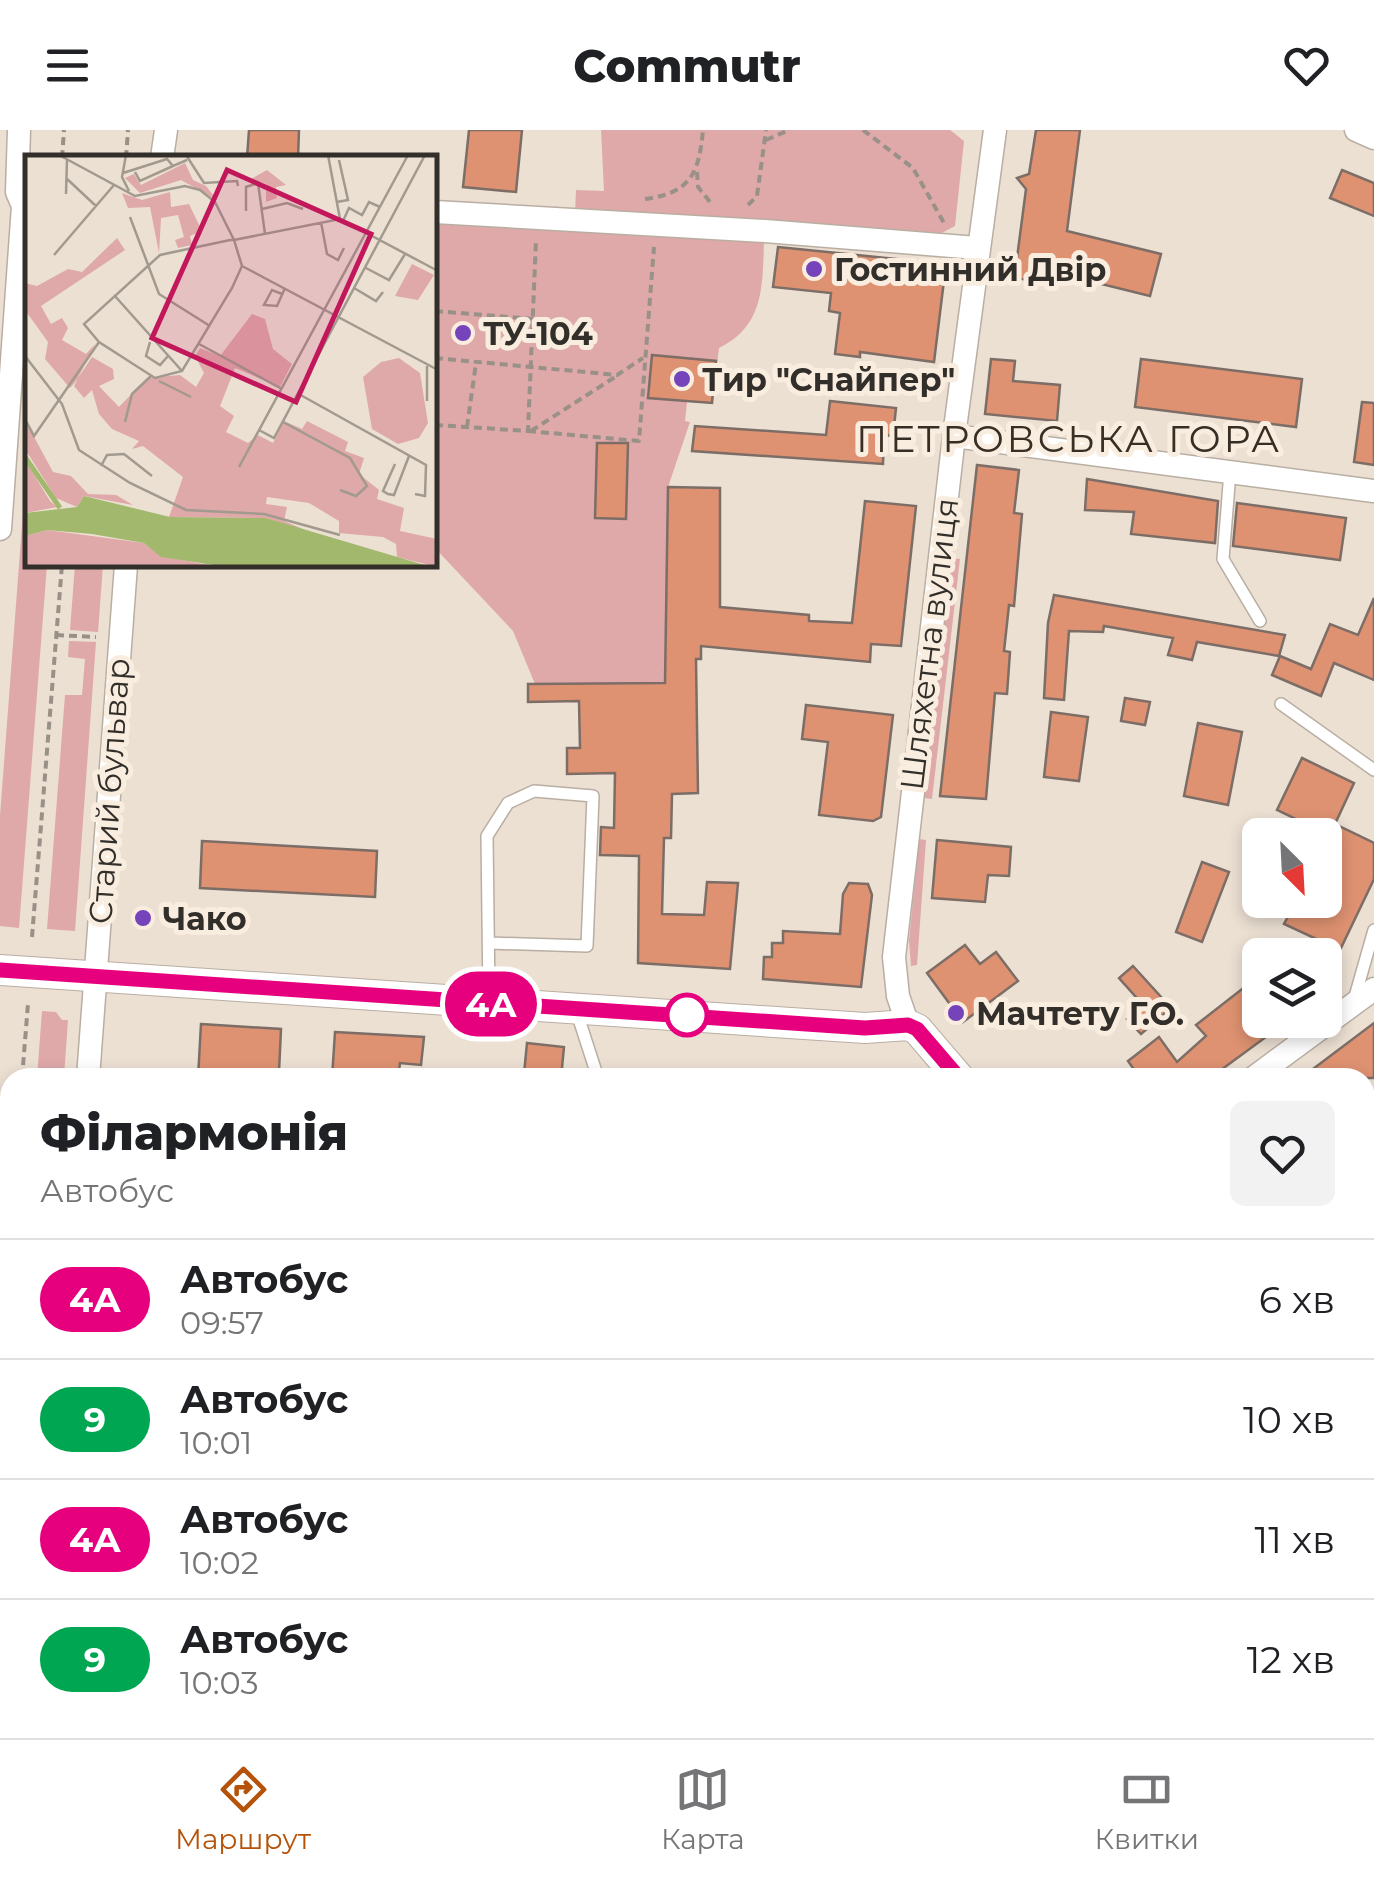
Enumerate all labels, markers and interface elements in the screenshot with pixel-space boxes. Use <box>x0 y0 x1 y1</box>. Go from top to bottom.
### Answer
icon: menu <box>40 38 95 93</box>
text: Commutr <box>573 38 801 93</box>
icon: heart <box>1279 38 1334 93</box>
inset map <box>25 155 438 568</box>
place label: Гостинний Двір <box>834 250 1106 289</box>
marker: Гостинний Двір <box>803 258 825 280</box>
place label: ТУ-104 <box>483 314 593 353</box>
marker: ТУ-104 <box>452 322 474 344</box>
place label: Тир "Снайпер" <box>702 360 955 399</box>
marker: Тир "Снайпер" <box>671 368 693 390</box>
district label: ПЕТРОВСЬКА ГОРА <box>856 415 1282 462</box>
street label: Шляхетна вулиця <box>892 496 966 792</box>
street label: Старий бульвар <box>80 657 138 925</box>
north arrow <box>1242 818 1342 918</box>
map controls <box>1242 818 1342 1038</box>
place label: Чако <box>163 899 247 938</box>
marker: Чако <box>132 907 154 929</box>
button: layers <box>1242 938 1342 1038</box>
line badge: 4А <box>446 972 536 1036</box>
text: 4А <box>465 983 517 1026</box>
unlabelled marker <box>666 994 708 1036</box>
place label: Мачтету Г.О. <box>976 994 1184 1033</box>
marker: Мачтету Г.О. <box>945 1002 967 1024</box>
button: heart <box>1230 1101 1335 1206</box>
text: Філармонія <box>40 1104 348 1162</box>
text: Автобус <box>40 1171 174 1210</box>
text: Автобус <box>180 1256 349 1303</box>
text: 6 хв <box>1259 1276 1335 1323</box>
text: 4А <box>69 1278 121 1321</box>
text: 09:57 <box>180 1303 264 1342</box>
text: Автобус <box>180 1376 349 1423</box>
text: 10 хв <box>1243 1396 1335 1443</box>
text: 9 <box>84 1398 106 1441</box>
text: 10:01 <box>180 1423 252 1462</box>
text: Автобус <box>180 1496 349 1543</box>
text: 11 хв <box>1255 1516 1335 1563</box>
text: 4А <box>69 1518 121 1561</box>
text: 10:02 <box>180 1543 259 1582</box>
text: Автобус <box>180 1616 349 1663</box>
text: 12 хв <box>1247 1636 1335 1683</box>
text: 9 <box>84 1638 106 1681</box>
text: 10:03 <box>180 1663 258 1702</box>
tab: Маршрут <box>175 1762 311 1856</box>
tab: Карта <box>661 1762 745 1856</box>
tab: Квитки <box>1095 1762 1199 1856</box>

